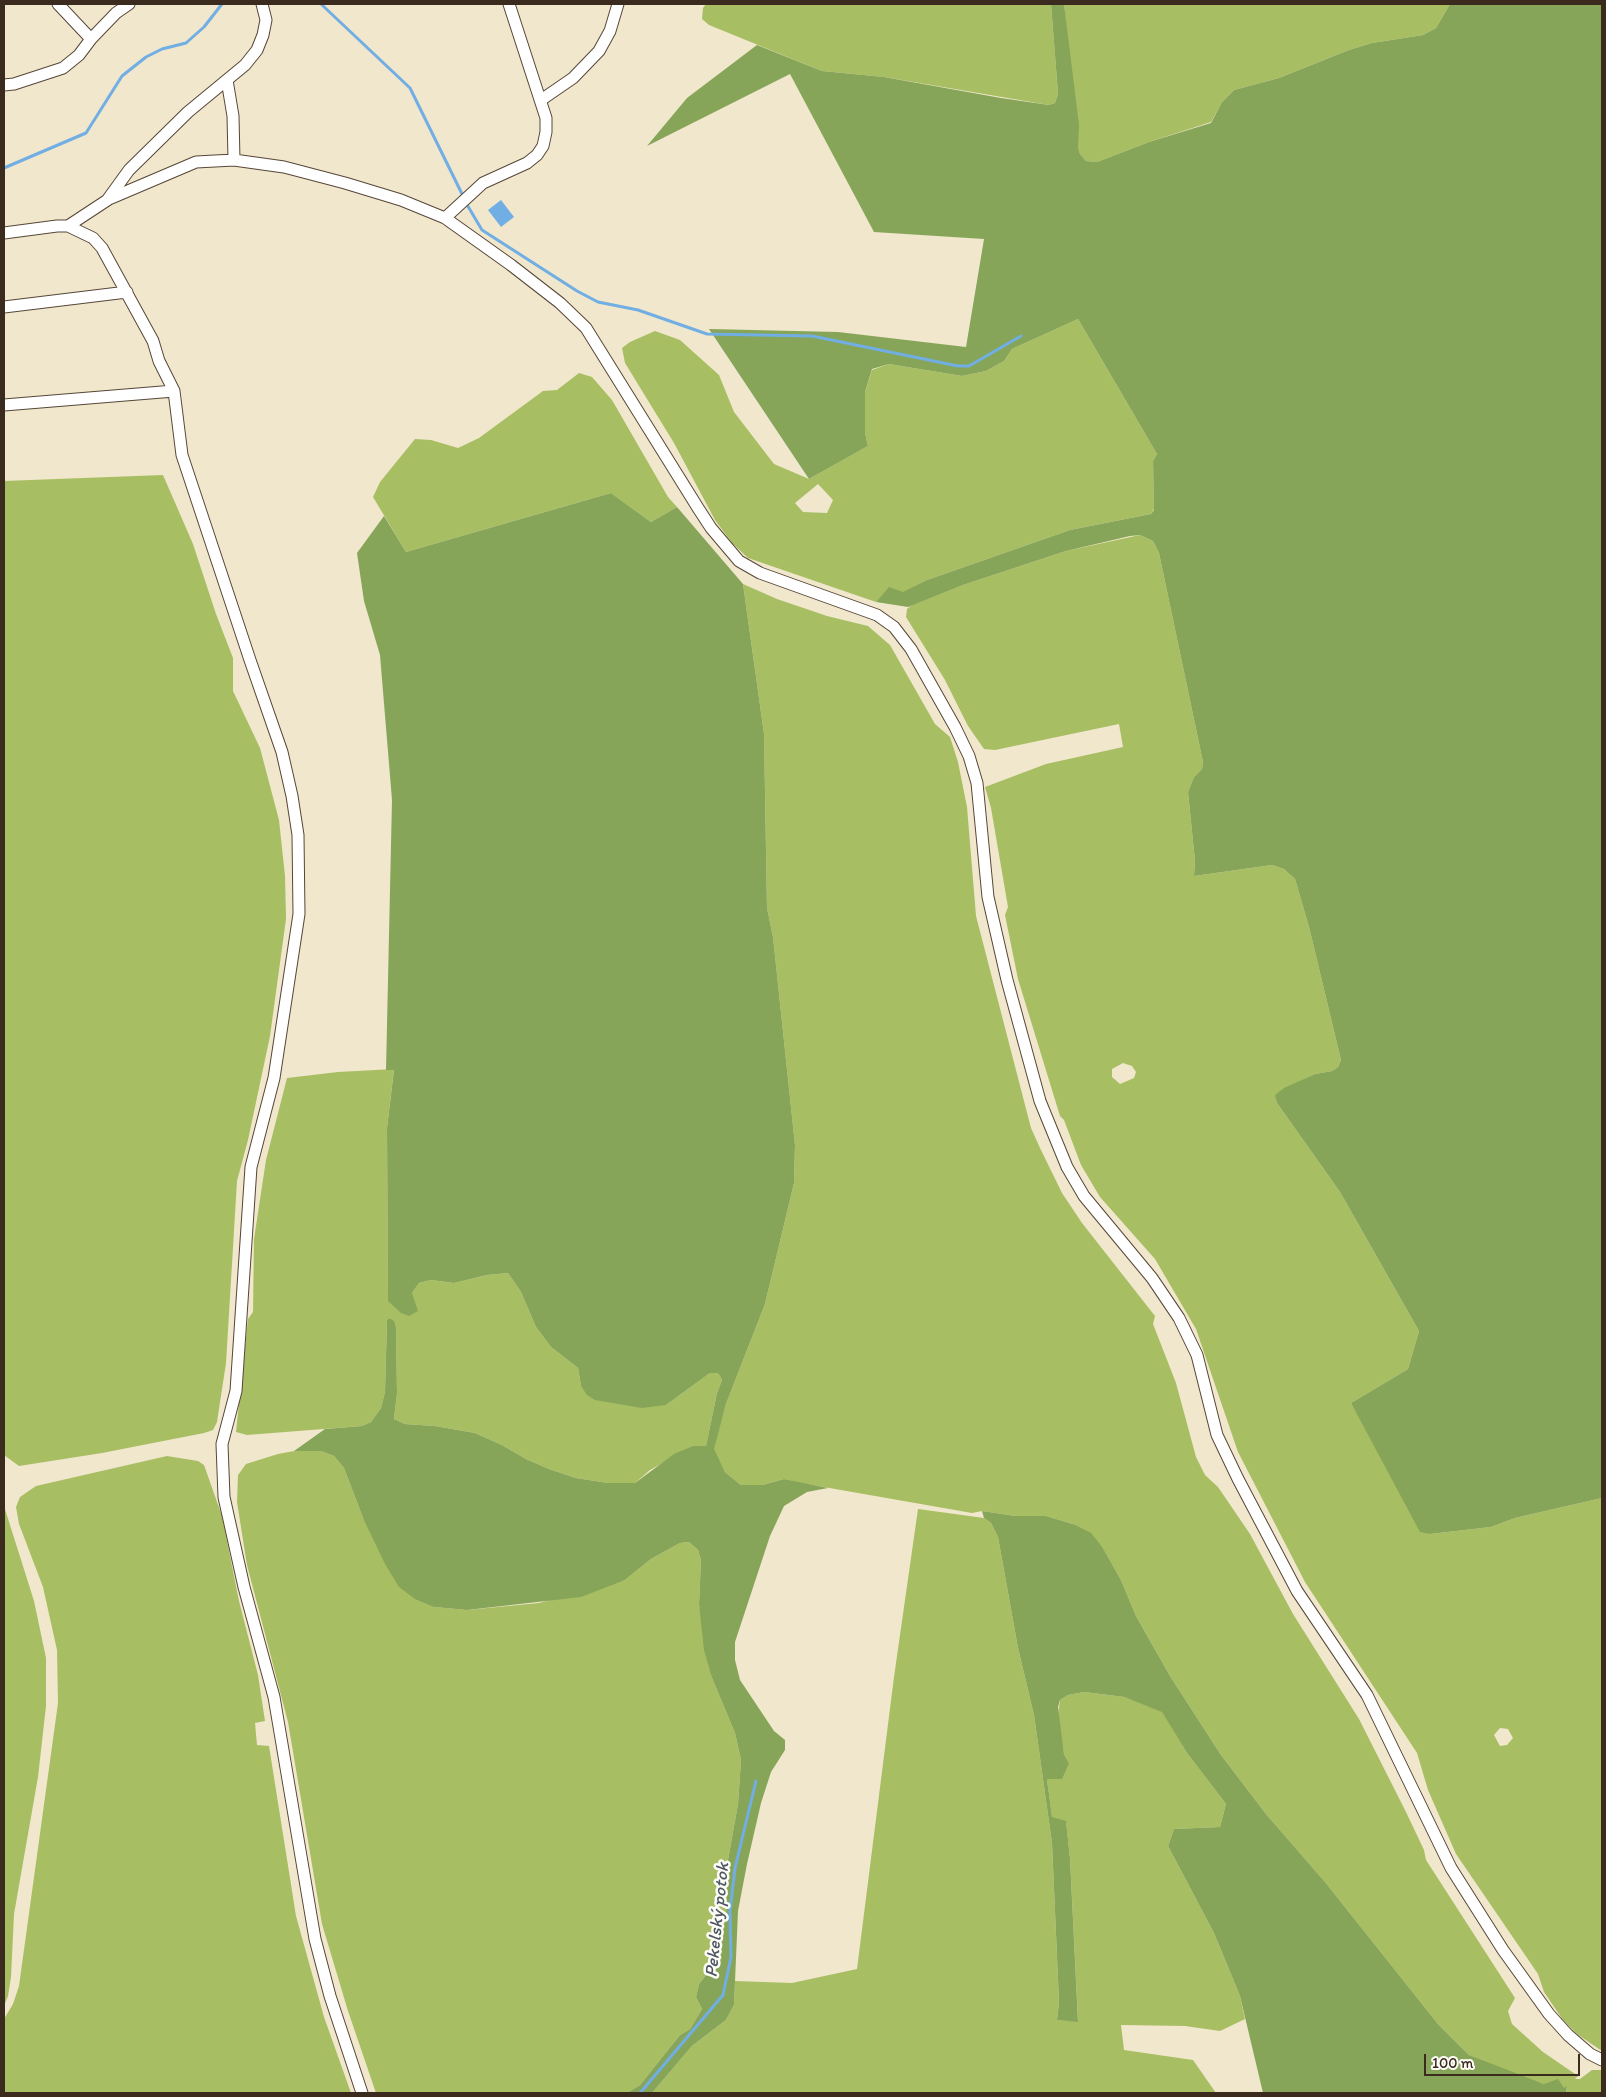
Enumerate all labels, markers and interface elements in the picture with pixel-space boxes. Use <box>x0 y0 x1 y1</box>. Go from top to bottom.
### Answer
water label: Pekelský potok <box>701 1862 735 1978</box>
scale bar <box>1426 2044 1582 2076</box>
text: 100 m <box>1432 2054 1473 2072</box>

